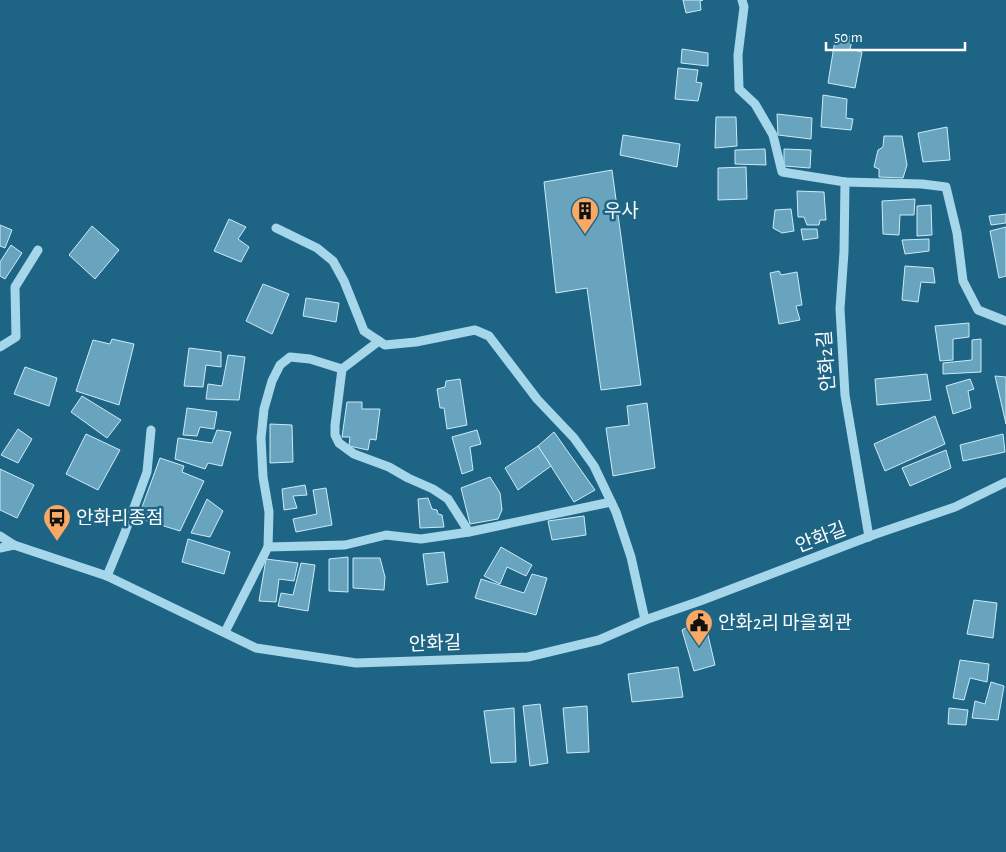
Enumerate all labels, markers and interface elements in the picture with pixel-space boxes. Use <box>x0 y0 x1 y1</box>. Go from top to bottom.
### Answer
scale bar <box>826 20 965 52</box>
text: 50 m <box>834 30 863 45</box>
building icon: 우사 <box>570 196 600 235</box>
place label: 우사 <box>604 201 639 221</box>
street label: 안화2길 <box>814 330 839 392</box>
bus stop icon: 안화리종점 <box>42 503 72 542</box>
place label: 안화리종점 <box>76 508 163 528</box>
street label: 안화길 <box>793 519 849 556</box>
public building icon: 안화2리 마을회관 <box>684 608 714 647</box>
place label: 안화2리 마을회관 <box>718 613 852 633</box>
street label: 안화길 <box>408 633 462 654</box>

